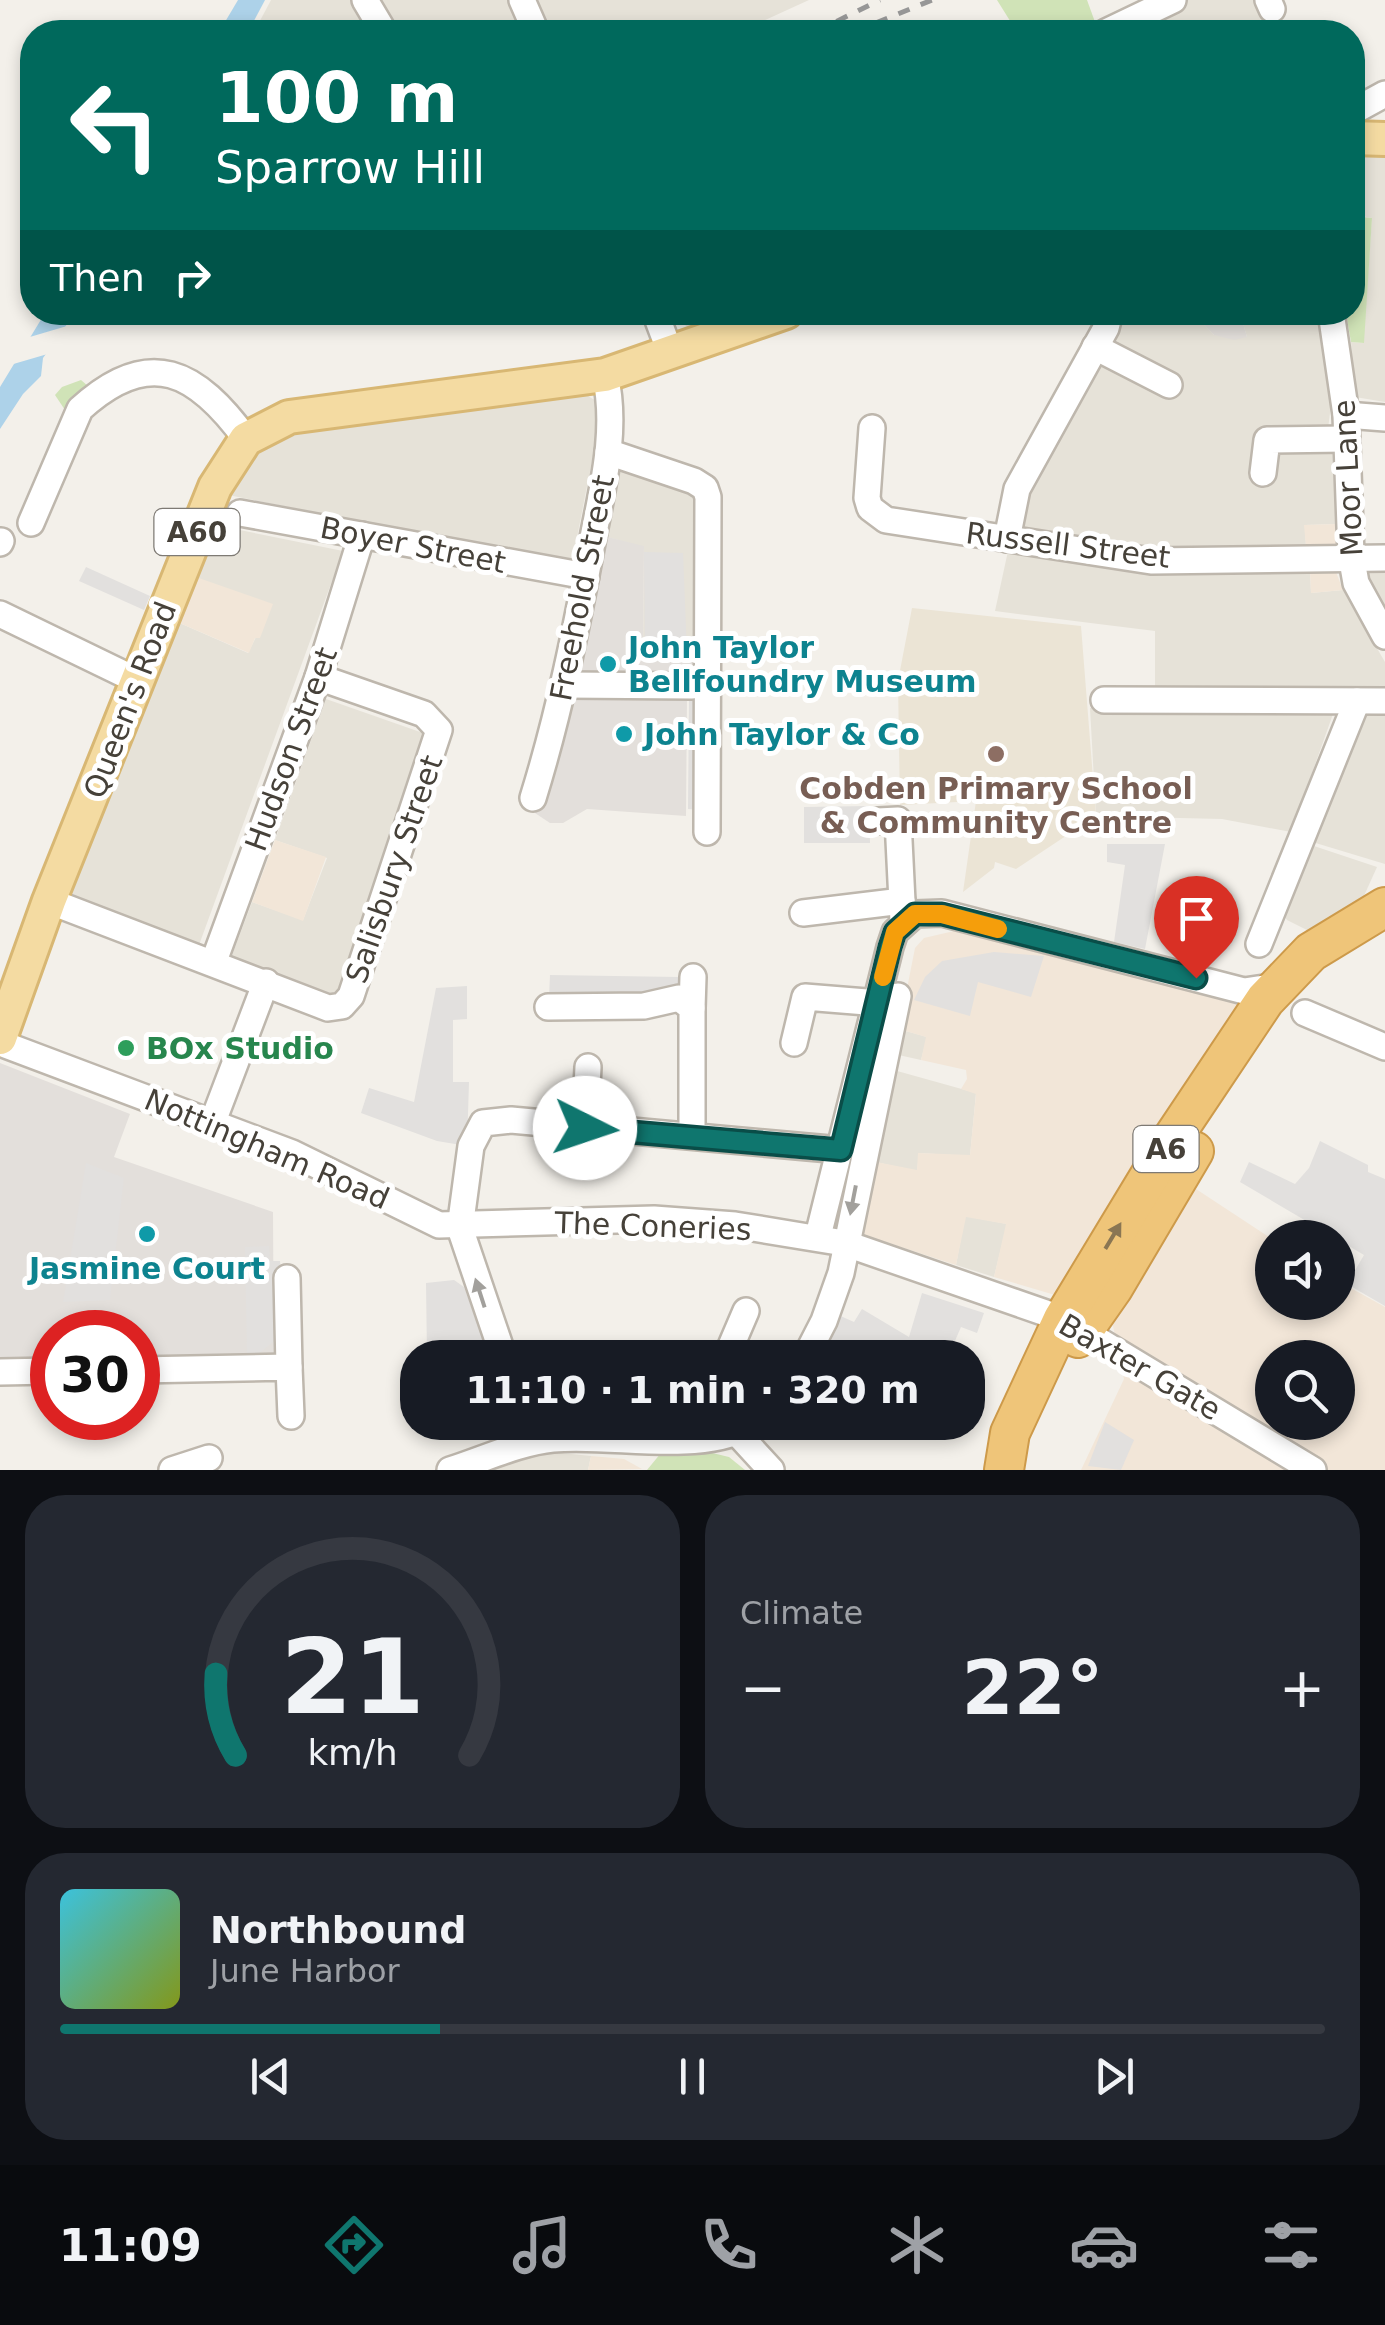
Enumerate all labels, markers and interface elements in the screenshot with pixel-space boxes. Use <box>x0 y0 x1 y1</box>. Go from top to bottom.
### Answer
text: 100 m <box>215 57 458 139</box>
icon: left <box>50 60 180 190</box>
text: Sparrow Hill <box>215 141 485 194</box>
icon: right <box>165 250 220 305</box>
text: Then <box>50 256 145 300</box>
street label: Moor Lane <box>1326 399 1370 557</box>
street label: Freehold Street <box>543 472 621 704</box>
road number: A60 <box>154 509 240 555</box>
street label: Boyer Street <box>317 510 509 580</box>
street label: Russell Street <box>964 515 1172 575</box>
street label: Queen's Road <box>77 597 183 803</box>
place label: John Taylor Bellfoundry Museum <box>626 630 976 699</box>
street label: Hudson Street <box>238 642 344 856</box>
marker: John Taylor Bellfoundry Museum <box>597 653 619 675</box>
place label: John Taylor & Co <box>642 717 920 752</box>
marker: John Taylor & Co <box>613 723 635 745</box>
marker: Cobden Primary School & Community Centre <box>985 743 1007 765</box>
street label: Salisbury Street <box>339 750 449 987</box>
place label: Cobden Primary School & Community Centre <box>799 771 1193 840</box>
pin <box>1154 876 1239 979</box>
icon: arrive <box>1169 891 1224 946</box>
place label: BOx Studio <box>146 1031 334 1066</box>
marker: BOx Studio <box>115 1037 137 1059</box>
position arrow <box>533 1076 637 1180</box>
street label: Nottingham Road <box>140 1082 394 1216</box>
road number: A6 <box>1134 1126 1198 1172</box>
one-way arrow <box>845 1185 860 1216</box>
street label: The Coneries <box>553 1205 752 1247</box>
map controls <box>1255 1220 1355 1440</box>
button: sound <box>1255 1220 1355 1320</box>
one-way arrow <box>1104 1221 1121 1250</box>
marker: Jasmine Court <box>136 1223 158 1245</box>
place label: Jasmine Court <box>27 1251 265 1286</box>
one-way arrow <box>472 1278 487 1308</box>
street label: Baxter Gate <box>1053 1307 1227 1427</box>
speed limit sign: 30 <box>30 1310 160 1440</box>
button: search <box>1255 1340 1355 1440</box>
text: 11:10 · 1 min · 320 m <box>465 1368 920 1412</box>
text: Climate <box>740 1594 863 1632</box>
text: 21 <box>280 1616 425 1738</box>
text: 22° <box>962 1644 1103 1732</box>
text: − <box>740 1656 786 1720</box>
text: + <box>1279 1656 1325 1720</box>
text: km/h <box>307 1732 398 1773</box>
text: Northbound <box>210 1908 466 1952</box>
text: June Harbor <box>210 1952 400 1990</box>
icon: previous <box>243 2049 298 2104</box>
icon: pause <box>665 2049 720 2104</box>
icon: next <box>1087 2049 1142 2104</box>
icon: directions <box>319 2210 389 2280</box>
icon: music <box>507 2210 577 2280</box>
icon: phone <box>694 2210 764 2280</box>
icon: climate <box>882 2210 952 2280</box>
icon: car <box>1069 2210 1139 2280</box>
icon: filters <box>1256 2210 1326 2280</box>
text: 11:09 <box>59 2219 202 2272</box>

